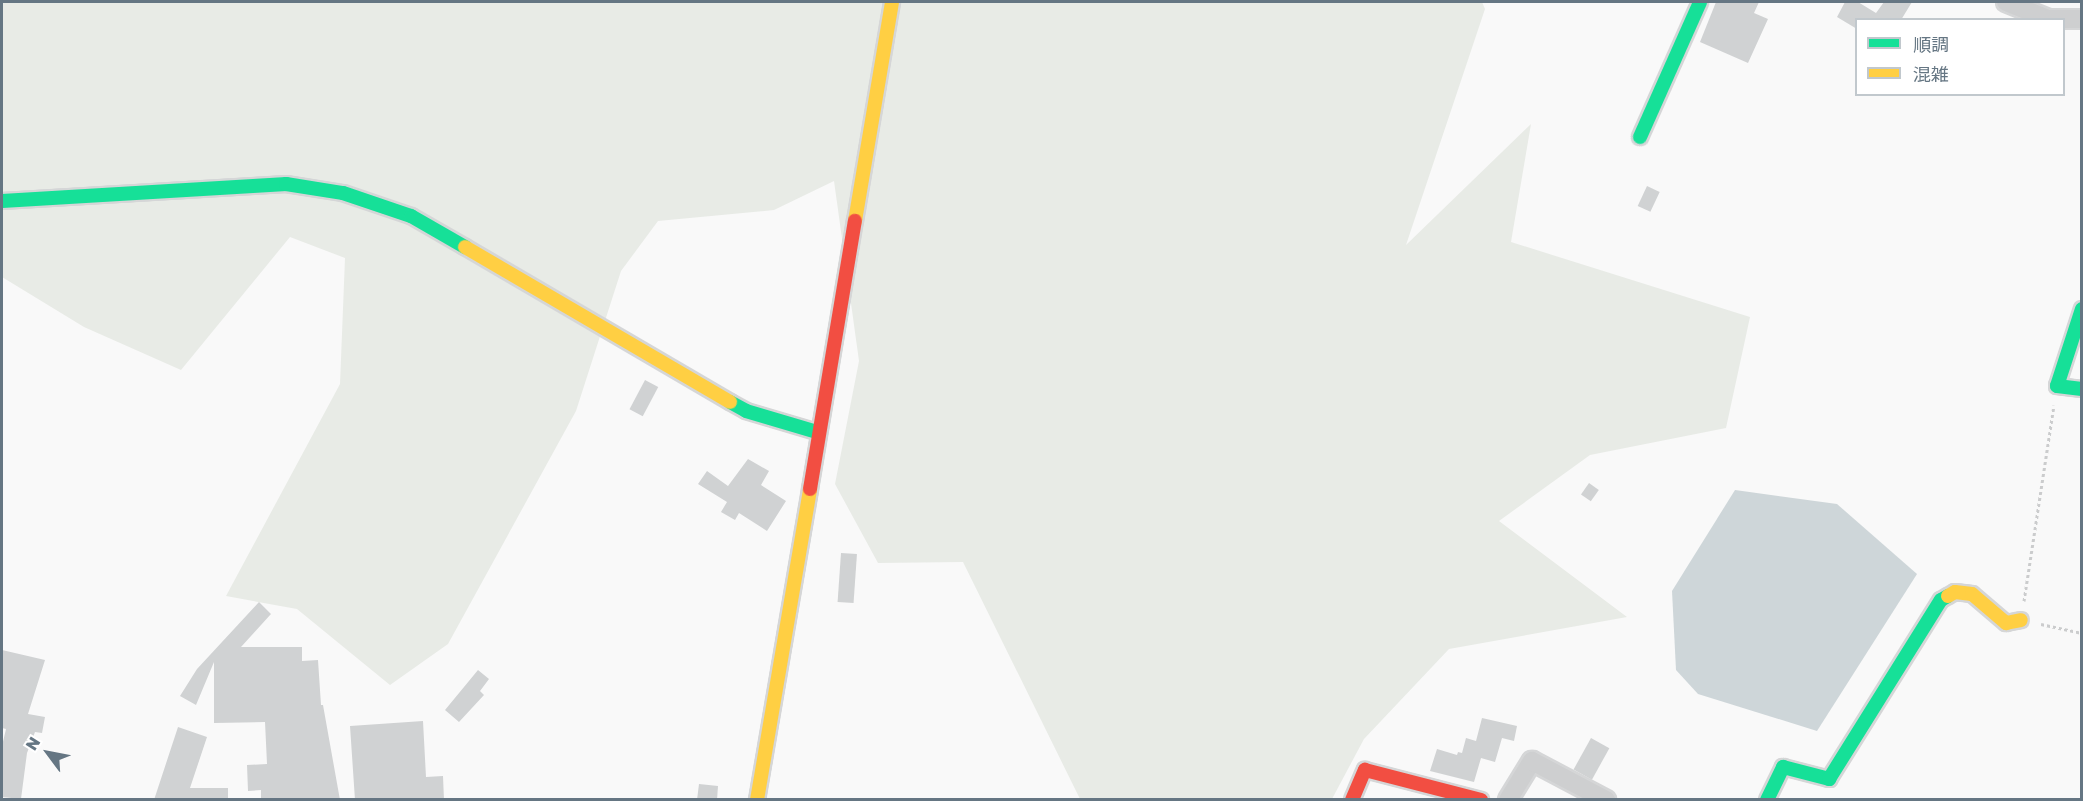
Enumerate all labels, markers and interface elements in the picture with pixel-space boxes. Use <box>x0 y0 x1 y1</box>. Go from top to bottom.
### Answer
legend <box>1855 18 2065 96</box>
text: 順調 <box>1913 33 1949 55</box>
text: 混雑 <box>1913 63 1949 85</box>
north arrow <box>18 723 78 783</box>
text: N <box>21 733 44 754</box>

